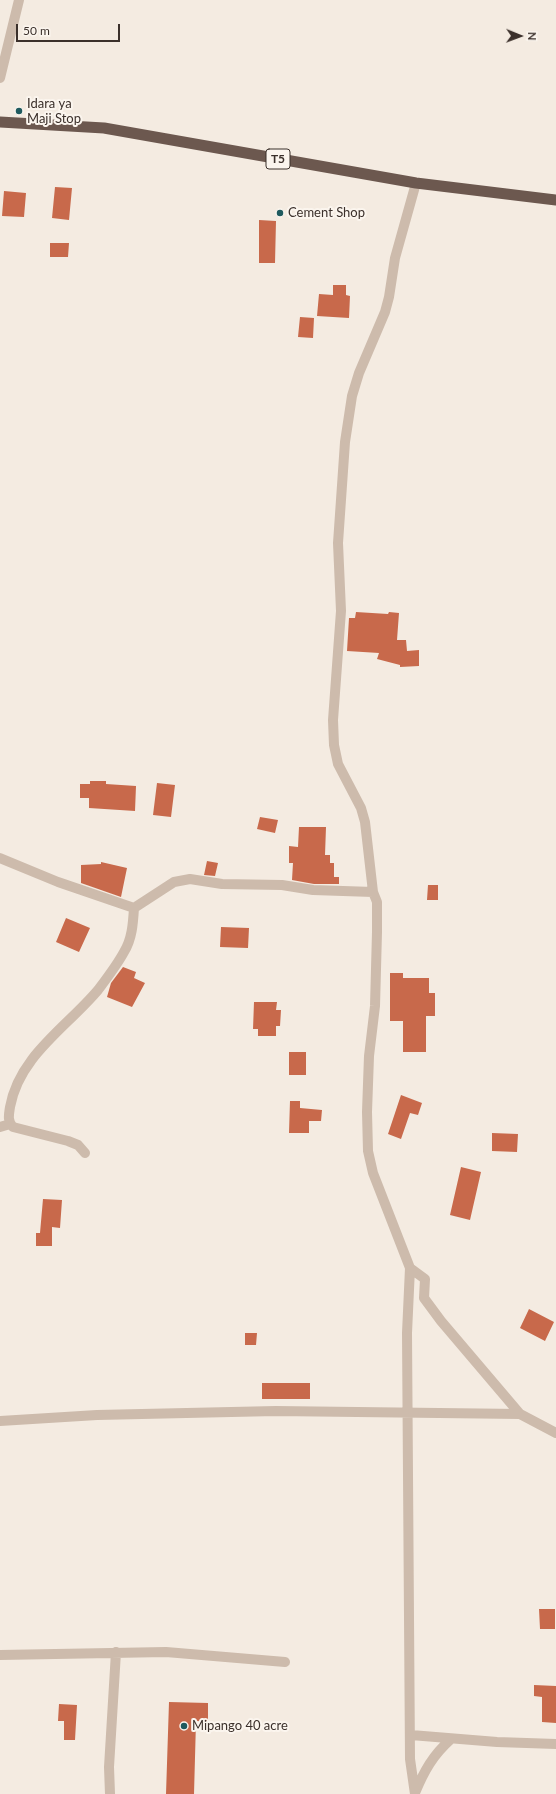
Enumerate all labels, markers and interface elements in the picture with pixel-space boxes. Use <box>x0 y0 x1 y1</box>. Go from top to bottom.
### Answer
scale bar <box>18 16 122 42</box>
north arrow <box>500 16 540 56</box>
text: 50 m <box>23 23 50 38</box>
text: N <box>526 32 539 41</box>
place label: Idara ya Maji Stop <box>27 96 81 127</box>
marker: Idara ya Maji Stop <box>14 106 24 116</box>
road number: T5 <box>266 149 290 169</box>
place label: Cement Shop <box>288 205 365 221</box>
marker: Cement Shop <box>275 208 285 218</box>
place label: Mipango 40 acre <box>192 1718 288 1734</box>
marker: Mipango 40 acre <box>179 1721 189 1731</box>

